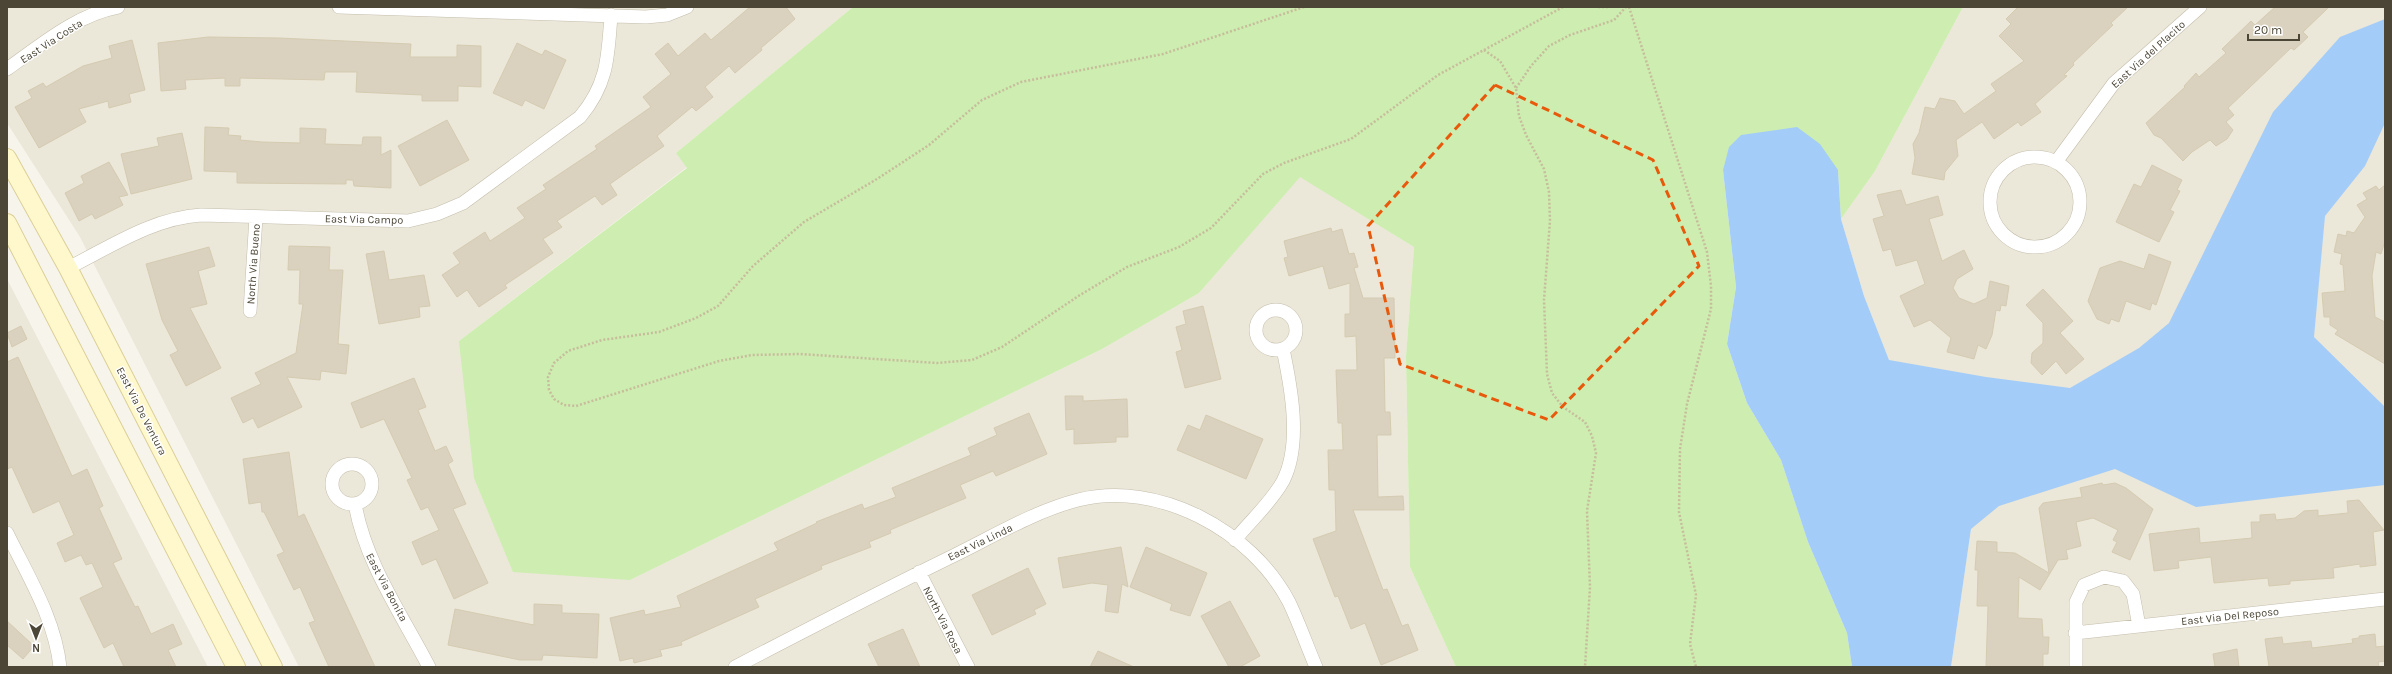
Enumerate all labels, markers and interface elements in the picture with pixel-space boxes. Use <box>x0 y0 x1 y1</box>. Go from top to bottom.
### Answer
street label: East Via Costa <box>18 16 85 66</box>
scale bar <box>2248 16 2299 42</box>
street label: East Via del Placito <box>2109 18 2188 91</box>
text: 20 m <box>2254 23 2282 37</box>
street label: East Via Campo <box>325 212 403 227</box>
street label: North Via Bueno <box>244 223 263 305</box>
street label: East Via De Ventura <box>114 365 169 458</box>
street label: East Via Linda <box>946 521 1015 564</box>
street label: East Via Bonita <box>363 551 410 624</box>
street label: North Via Rosa <box>920 584 965 656</box>
street label: East Via Del Reposo <box>2181 605 2280 628</box>
north arrow <box>16 618 56 658</box>
text: N <box>32 641 40 654</box>

